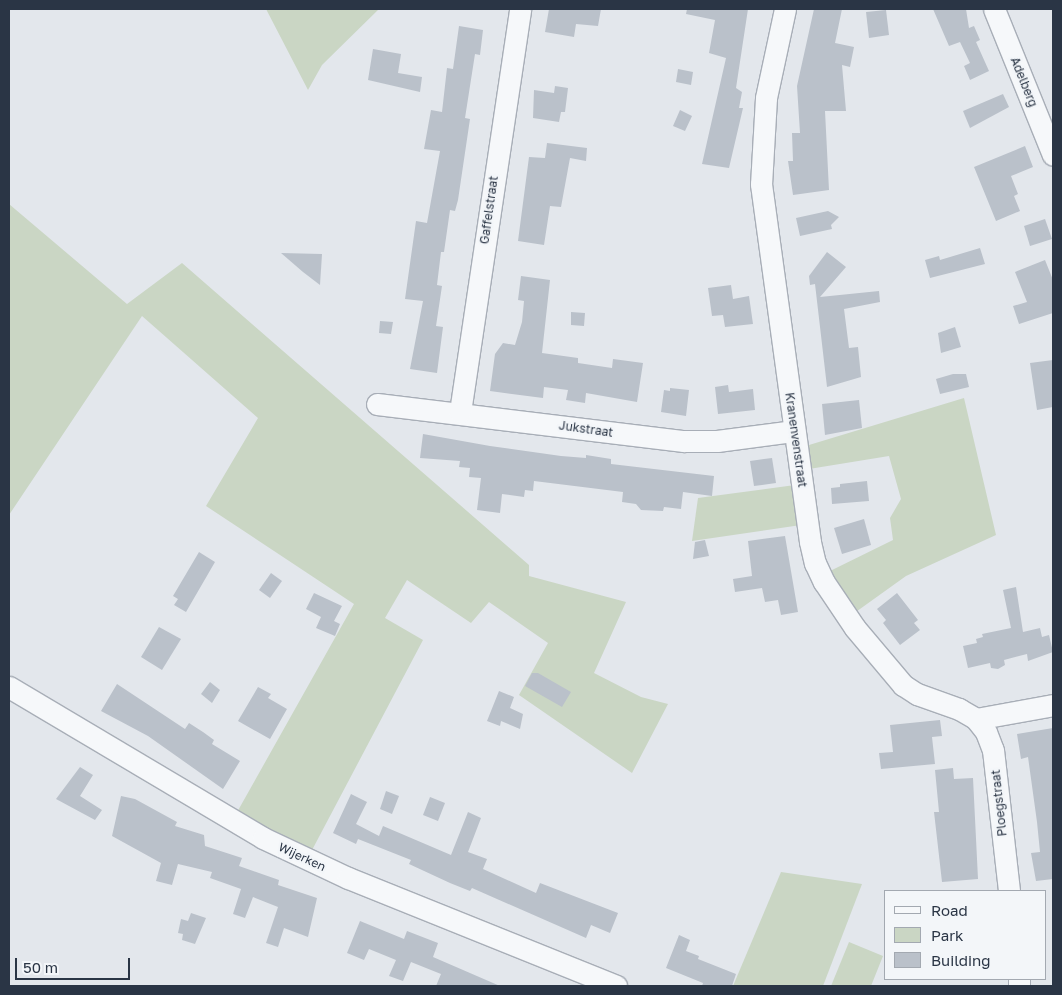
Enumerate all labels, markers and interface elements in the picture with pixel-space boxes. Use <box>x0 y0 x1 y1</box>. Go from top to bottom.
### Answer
street label: Adelberg <box>1008 55 1040 109</box>
street label: Gaffelstraat <box>477 175 501 245</box>
street label: Kranenvenstraat <box>782 392 810 488</box>
street label: Jukstraat <box>558 418 614 440</box>
street label: Ploegstraat <box>988 769 1010 837</box>
street label: Wijerken <box>276 840 328 874</box>
legend <box>884 890 1047 980</box>
text: Road <box>931 901 968 919</box>
text: Park <box>931 926 963 944</box>
scale bar <box>18 948 132 980</box>
text: Building <box>931 951 991 969</box>
text: 50 m <box>23 958 58 976</box>

